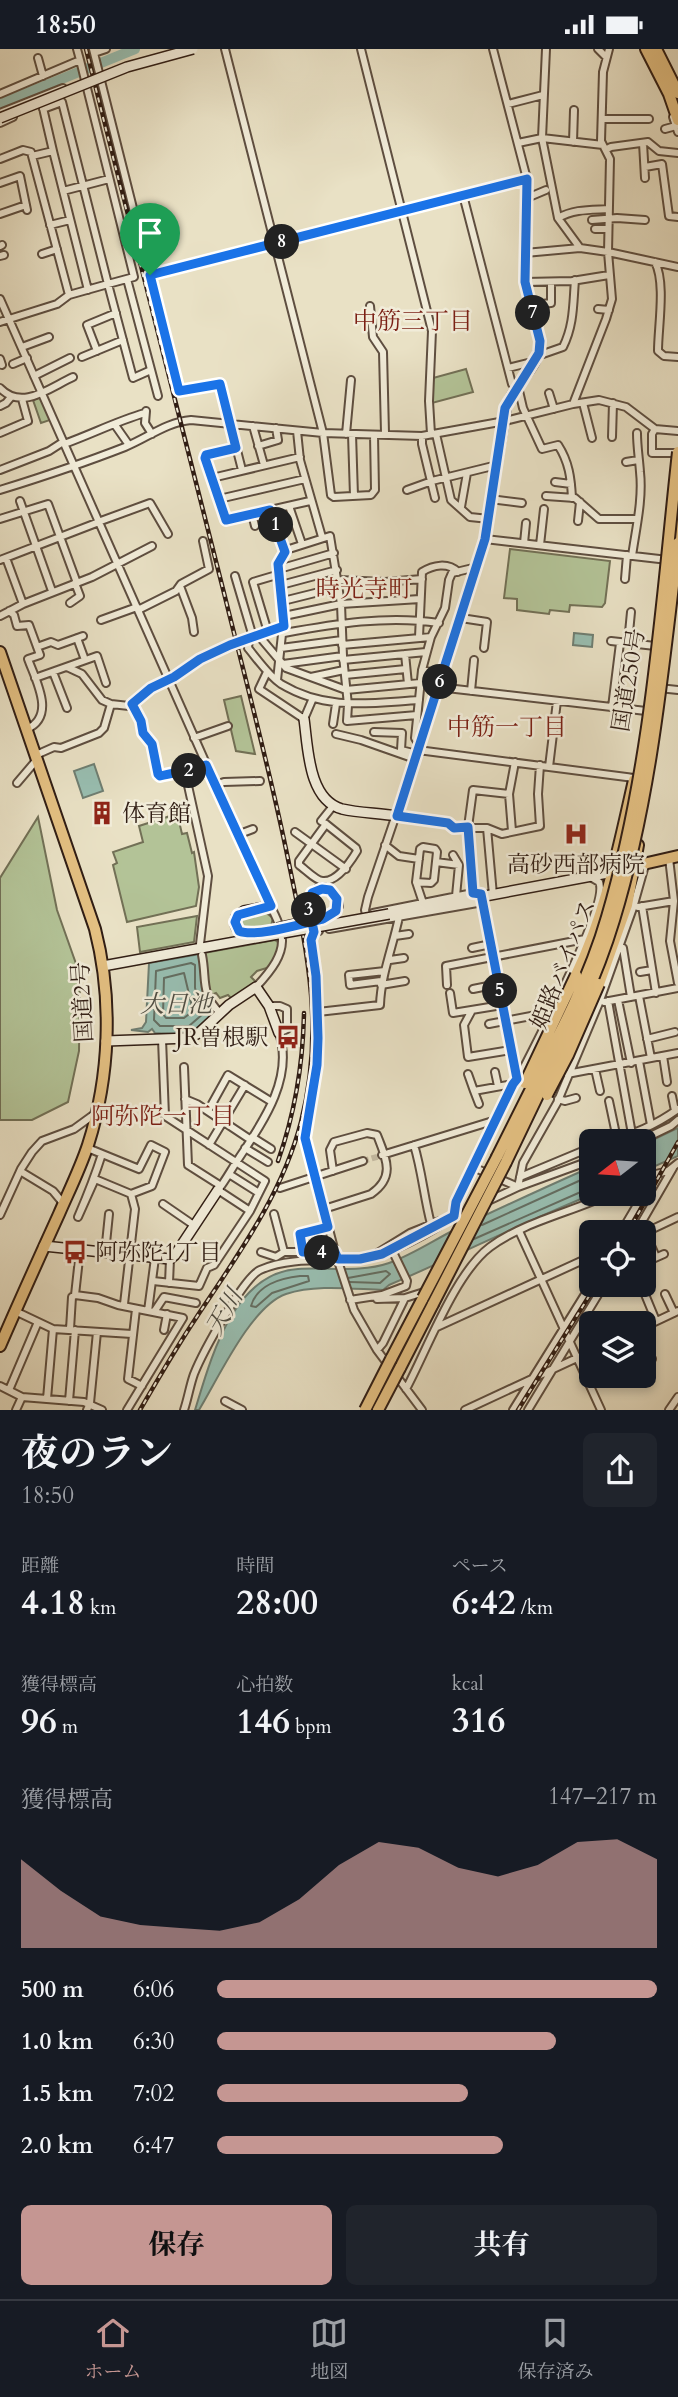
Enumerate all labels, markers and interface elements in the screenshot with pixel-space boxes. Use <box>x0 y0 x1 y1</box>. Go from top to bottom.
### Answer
text: 18:50 <box>35 7 96 42</box>
pin <box>120 203 180 275</box>
icon: arrive <box>131 214 169 252</box>
pin: 8 <box>264 225 300 259</box>
text: 8 <box>277 228 286 254</box>
pin: 7 <box>516 295 550 331</box>
text: 7 <box>528 299 537 325</box>
district label: 中筋三丁目 <box>353 305 473 338</box>
pin: 1 <box>258 507 294 543</box>
text: 1 <box>271 511 280 537</box>
district label: 時光寺町 <box>316 573 412 606</box>
street label: 国道250号 <box>605 626 652 734</box>
pin: 6 <box>422 665 458 699</box>
text: 6 <box>435 668 444 694</box>
district label: 中筋一丁目 <box>447 711 567 744</box>
pin: 2 <box>172 753 206 789</box>
text: 2 <box>184 757 193 783</box>
place label: 体育館 <box>122 798 191 829</box>
building icon: 体育館 <box>88 799 116 827</box>
hospital icon: 高砂西部病院 <box>562 820 590 848</box>
place label: 高砂西部病院 <box>507 849 645 880</box>
pin: 3 <box>292 893 326 927</box>
street label: 姫路バイパス <box>523 895 604 1034</box>
text: 3 <box>304 896 313 922</box>
street label: 国道2号 <box>65 961 100 1043</box>
pin: 5 <box>482 974 518 1009</box>
text: 5 <box>495 977 504 1003</box>
water label: 大日池 <box>140 988 215 1021</box>
place label: JR曽根駅 <box>172 1022 268 1053</box>
bus stop icon: JR曽根駅 <box>274 1023 302 1051</box>
district label: 阿弥陀一丁目 <box>91 1100 235 1133</box>
north arrow <box>579 1129 656 1206</box>
map controls <box>579 1129 656 1388</box>
button: locate <box>579 1220 656 1297</box>
pin: 4 <box>304 1235 340 1271</box>
place label: 阿弥陀1丁目 <box>95 1237 222 1268</box>
bus stop icon: 阿弥陀1丁目 <box>61 1238 89 1266</box>
text: 4 <box>317 1239 326 1265</box>
water label: 天川 <box>198 1281 252 1341</box>
button: layers <box>579 1311 656 1388</box>
text: 夜のラン <box>21 1428 173 1480</box>
button: share <box>583 1433 657 1507</box>
text: 18:50 <box>21 1480 74 1511</box>
text: 距離 <box>21 1553 59 1579</box>
text: 時間 <box>236 1553 274 1579</box>
text: ペース <box>452 1553 508 1579</box>
text: 4.18 <box>21 1579 85 1627</box>
text: 28:00 <box>236 1579 318 1627</box>
text: 6:42 <box>452 1579 516 1627</box>
text: km <box>85 1595 116 1621</box>
text: /km <box>516 1595 553 1621</box>
text: kcal <box>452 1671 484 1697</box>
text: 獲得標高 <box>21 1672 97 1698</box>
text: 心拍数 <box>236 1672 293 1698</box>
text: 316 <box>452 1697 505 1745</box>
text: 96 <box>21 1698 57 1746</box>
text: 146 <box>236 1698 290 1746</box>
text: m <box>57 1714 78 1740</box>
text: bpm <box>290 1714 332 1740</box>
text: 147–217 m <box>548 1781 657 1812</box>
text: 獲得標高 <box>21 1784 113 1815</box>
text: 500 m <box>21 1974 84 2005</box>
text: 6:06 <box>133 1974 174 2005</box>
text: 1.0 km <box>21 2026 93 2057</box>
text: 6:30 <box>133 2026 174 2057</box>
text: 1.5 km <box>21 2078 93 2109</box>
text: 7:02 <box>133 2078 174 2109</box>
text: 2.0 km <box>21 2130 93 2161</box>
text: 6:47 <box>133 2130 174 2161</box>
button: 保存 <box>21 2205 332 2285</box>
button: 共有 <box>346 2205 657 2285</box>
tab: ホーム <box>84 2314 142 2385</box>
tab: 地図 <box>310 2314 349 2385</box>
tab: 保存済み <box>517 2314 594 2385</box>

